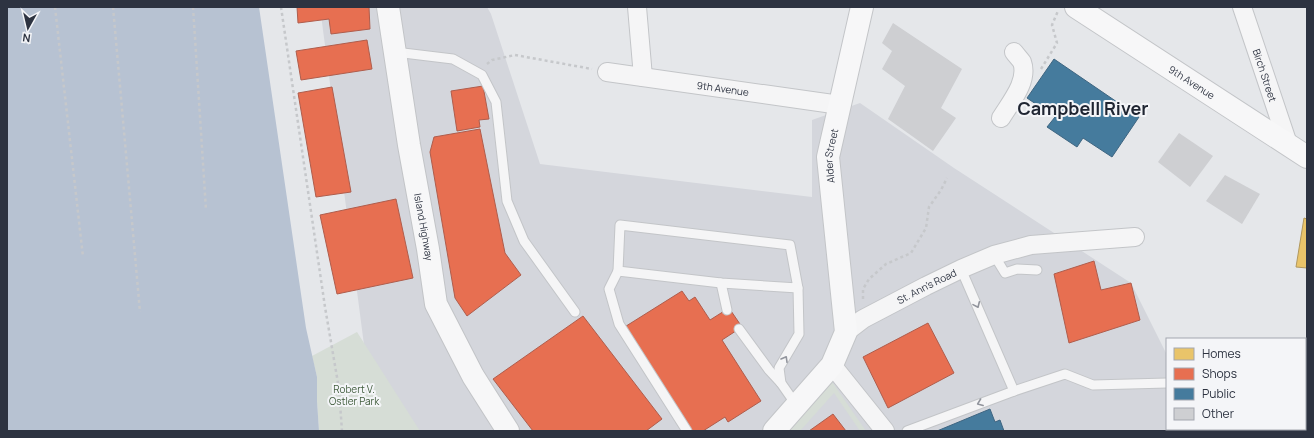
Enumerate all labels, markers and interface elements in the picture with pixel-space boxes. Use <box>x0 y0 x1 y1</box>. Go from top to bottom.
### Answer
north arrow <box>8 8 48 48</box>
text: N <box>21 30 31 46</box>
street label: Birch Street <box>1250 47 1280 104</box>
street label: 9th Avenue <box>1166 62 1218 102</box>
street label: 9th Avenue <box>696 78 750 99</box>
district label: Campbell River <box>1017 96 1149 120</box>
street label: Alder Street <box>821 127 841 184</box>
street label: Island Highway <box>411 192 437 262</box>
street label: St. Ann's Road <box>894 265 959 307</box>
one-way arrow <box>972 300 980 308</box>
legend <box>1166 338 1306 430</box>
text: Homes <box>1202 345 1241 362</box>
one-way arrow <box>780 356 787 363</box>
text: Shops <box>1202 365 1237 382</box>
park label: Robert V. Ostler Park <box>329 382 380 408</box>
text: Public <box>1202 385 1236 402</box>
one-way arrow <box>977 399 984 407</box>
text: Other <box>1202 405 1235 422</box>

